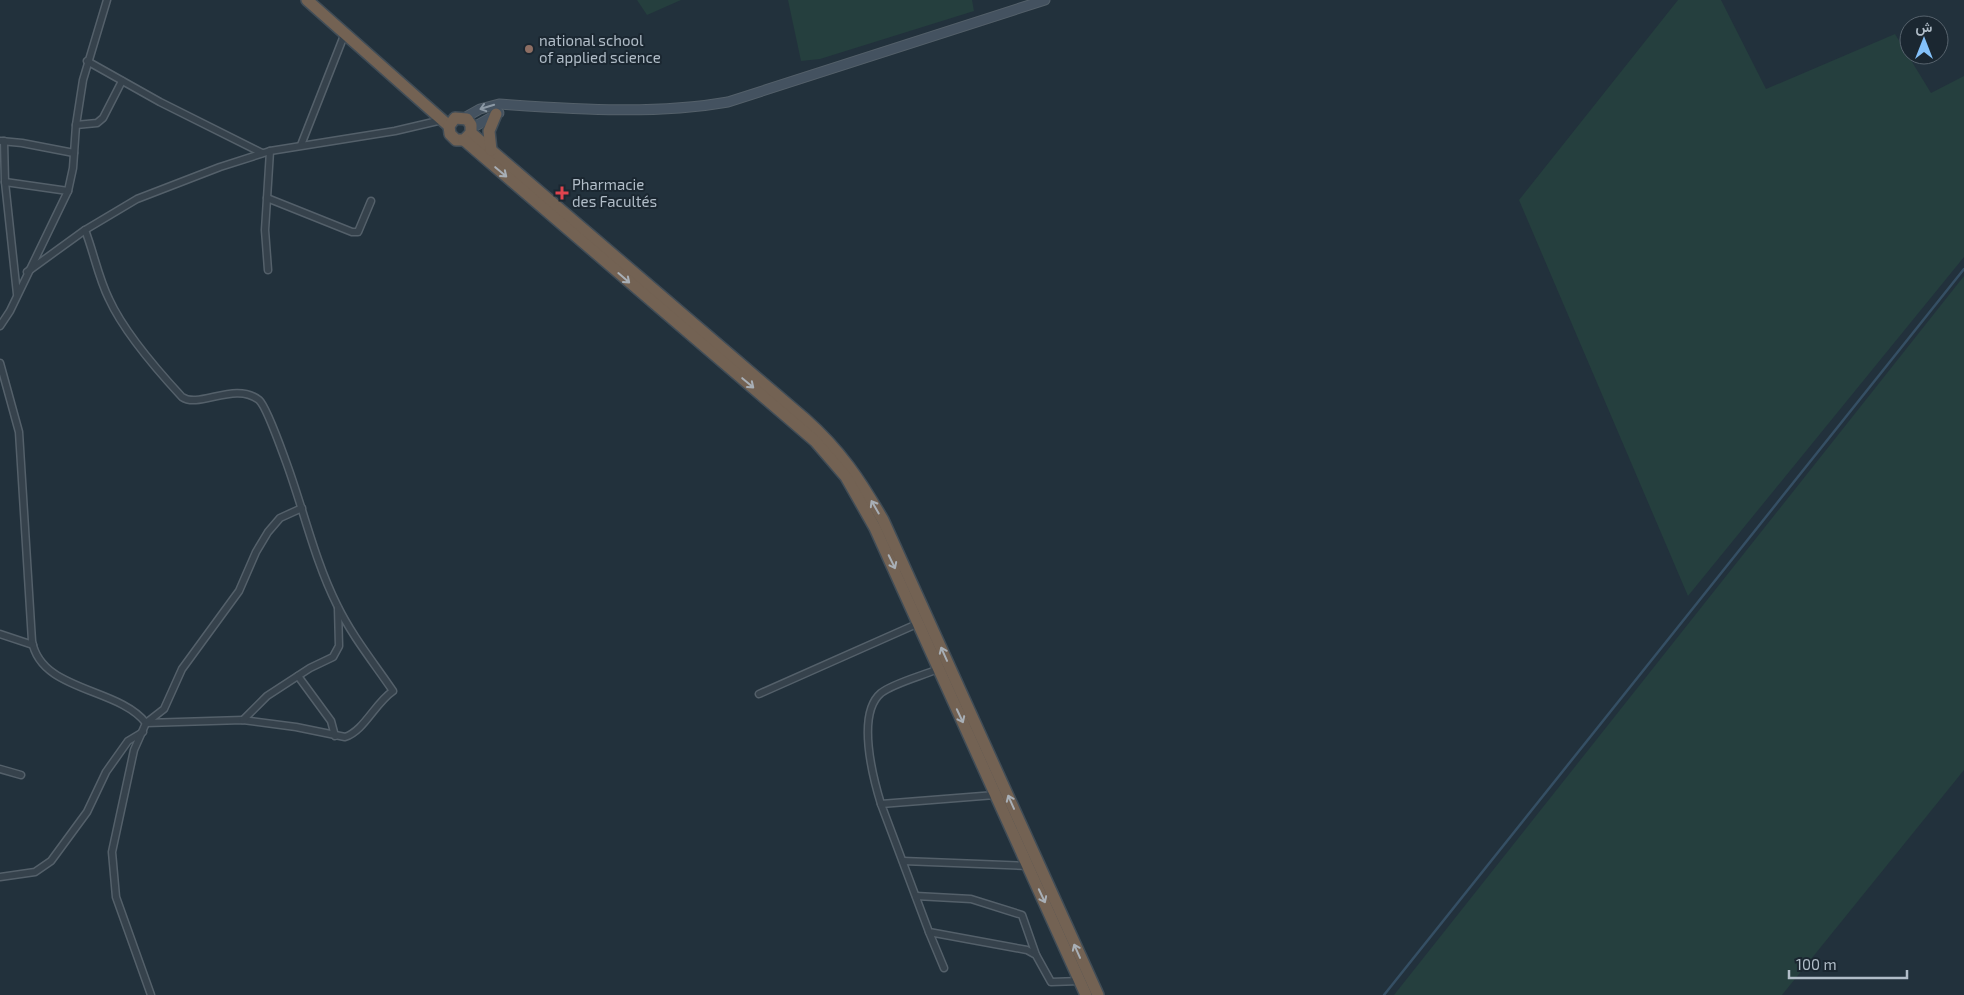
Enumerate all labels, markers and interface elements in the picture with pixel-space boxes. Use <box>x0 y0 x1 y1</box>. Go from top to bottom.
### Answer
north arrow <box>1899 15 1949 65</box>
text: ش <box>1916 18 1933 36</box>
place label: national school of applied science <box>539 31 661 66</box>
marker: national school of applied science <box>523 43 535 55</box>
one-way arrow <box>479 103 495 113</box>
one-way arrow <box>494 166 507 177</box>
place label: Pharmacie des Facultés <box>572 175 657 210</box>
marker: Pharmacie des Facultés <box>556 187 568 199</box>
one-way arrow <box>617 273 630 284</box>
one-way arrow <box>741 378 754 389</box>
one-way arrow <box>870 500 880 515</box>
one-way arrow <box>888 554 897 569</box>
one-way arrow <box>939 647 949 662</box>
one-way arrow <box>956 708 965 723</box>
one-way arrow <box>1006 795 1015 810</box>
one-way arrow <box>1037 888 1047 903</box>
one-way arrow <box>1072 944 1082 959</box>
scale bar <box>1789 948 1906 980</box>
text: 100 m <box>1796 955 1837 973</box>

